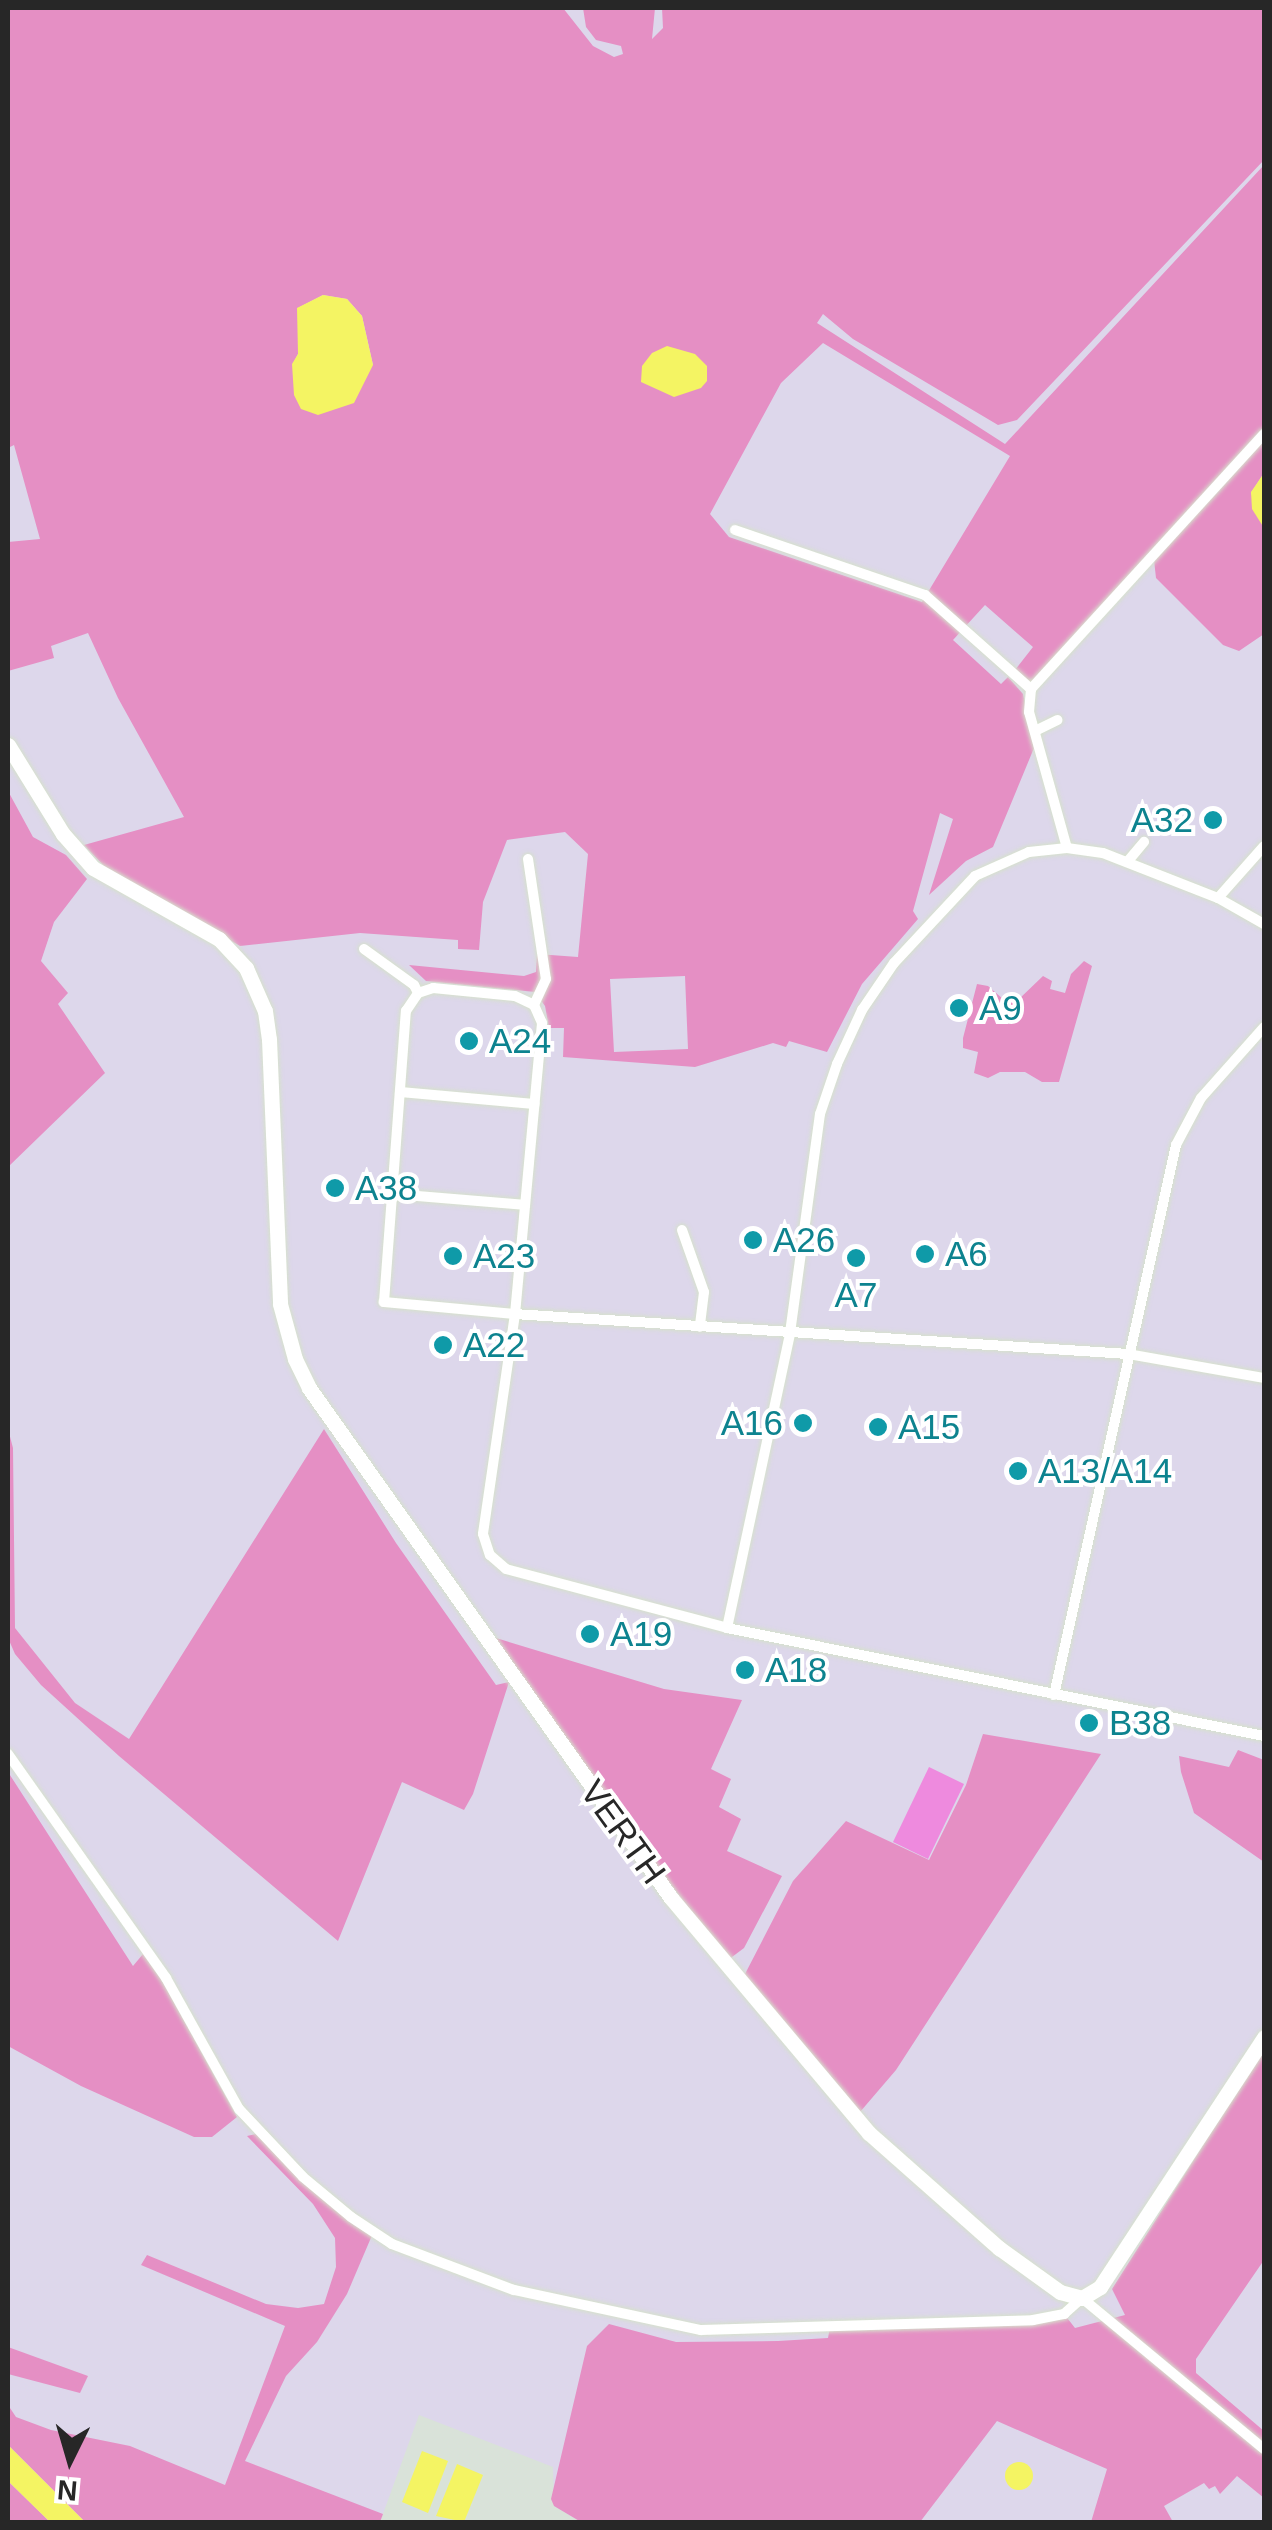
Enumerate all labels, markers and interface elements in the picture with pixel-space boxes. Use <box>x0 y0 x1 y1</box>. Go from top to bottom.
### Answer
place label: A32 <box>1131 799 1193 841</box>
marker: A32 <box>1202 809 1224 831</box>
place label: A9 <box>979 987 1022 1029</box>
marker: A9 <box>948 997 970 1019</box>
place label: A24 <box>489 1020 551 1062</box>
marker: A24 <box>458 1030 480 1052</box>
place label: A38 <box>355 1167 417 1209</box>
marker: A38 <box>324 1177 346 1199</box>
place label: A26 <box>773 1219 835 1261</box>
marker: A26 <box>742 1229 764 1251</box>
place label: A6 <box>945 1233 988 1275</box>
place label: A23 <box>473 1235 535 1277</box>
marker: A6 <box>914 1243 936 1265</box>
marker: A23 <box>442 1245 464 1267</box>
marker: A7 <box>845 1247 867 1269</box>
place label: A7 <box>835 1274 877 1316</box>
place label: A22 <box>463 1324 525 1366</box>
marker: A22 <box>432 1334 454 1356</box>
place label: A16 <box>721 1402 783 1444</box>
place label: A15 <box>898 1406 960 1448</box>
marker: A16 <box>792 1412 814 1434</box>
marker: A15 <box>867 1416 889 1438</box>
place label: A13/A14 <box>1038 1450 1172 1492</box>
marker: A13/A14 <box>1007 1460 1029 1482</box>
place label: A19 <box>610 1613 672 1655</box>
marker: A19 <box>579 1623 601 1645</box>
place label: A18 <box>765 1649 827 1691</box>
marker: A18 <box>734 1659 756 1681</box>
place label: B38 <box>1109 1702 1171 1744</box>
marker: B38 <box>1078 1712 1100 1734</box>
street label: VERTH <box>571 1772 675 1892</box>
north arrow <box>20 2410 120 2510</box>
text: N <box>56 2474 79 2507</box>

